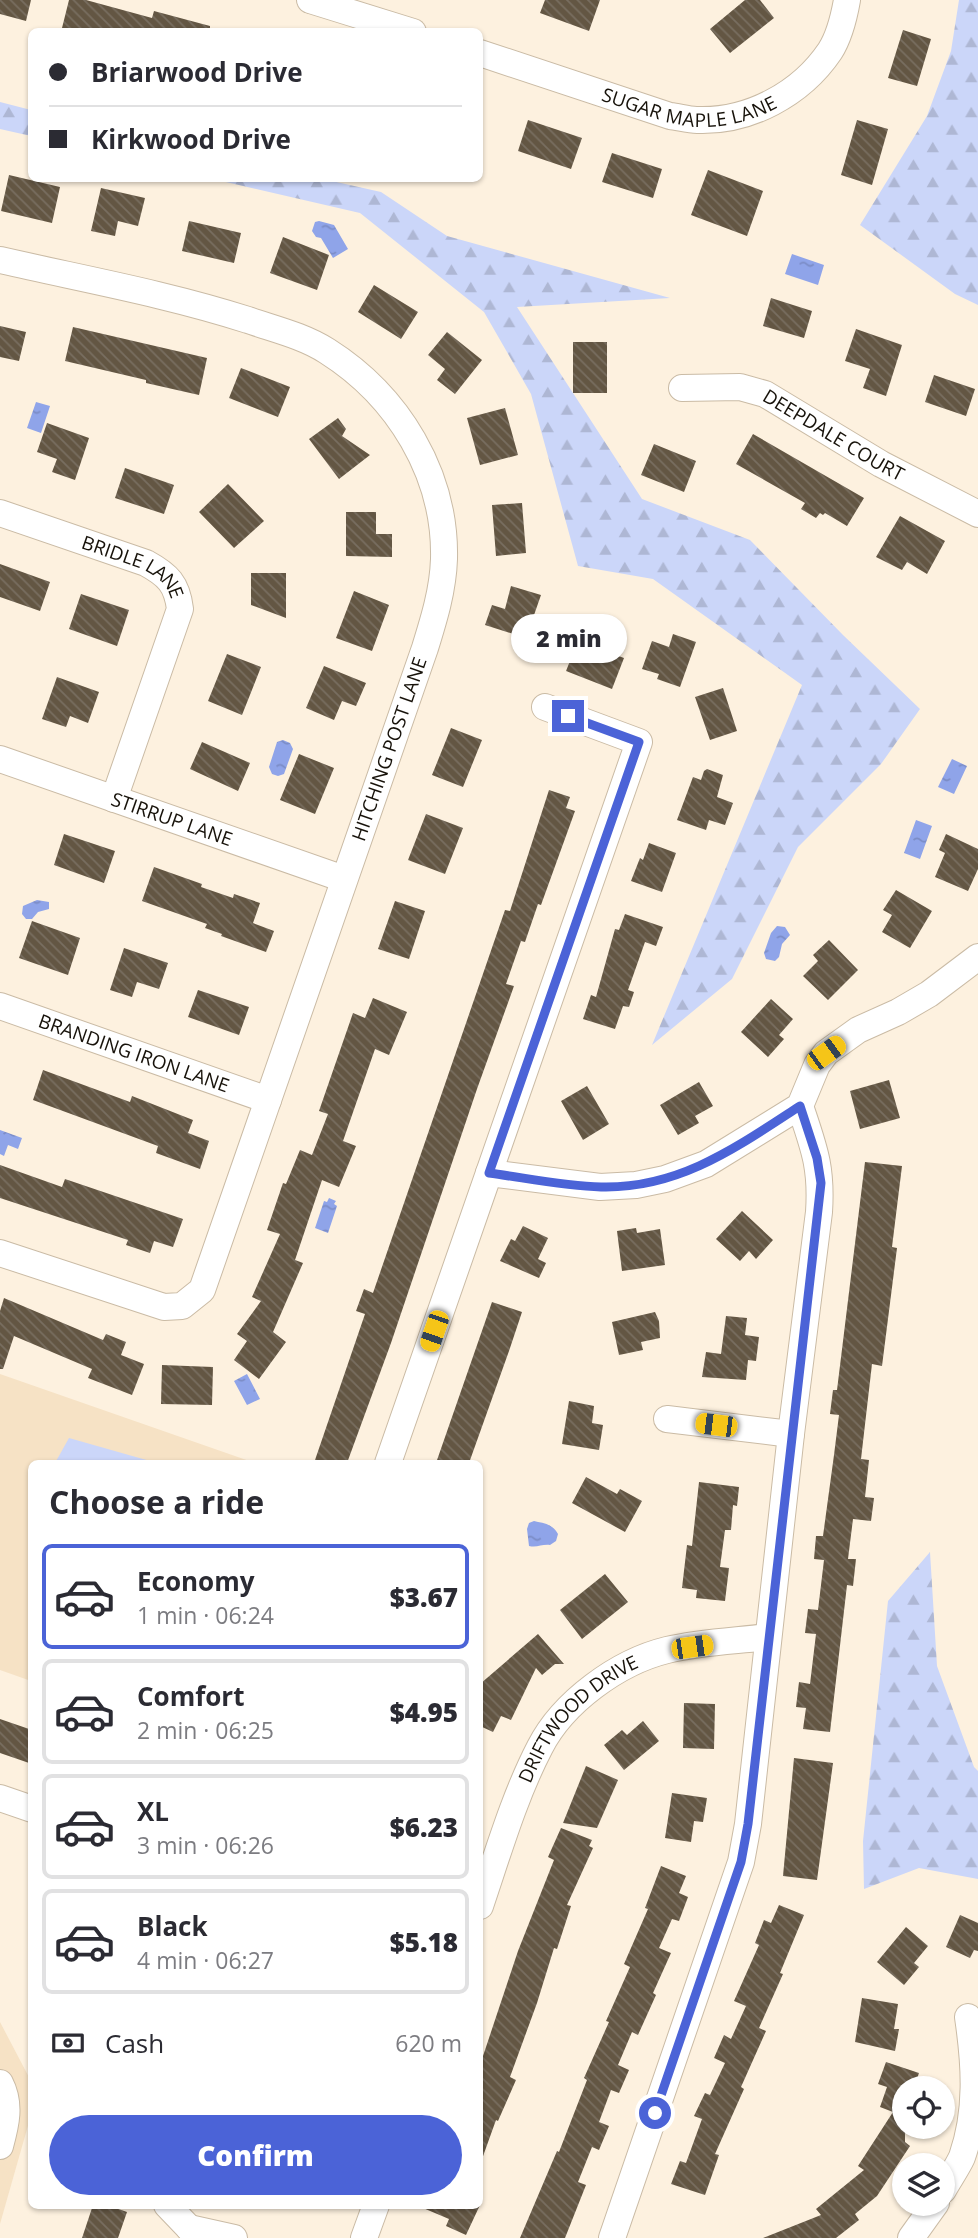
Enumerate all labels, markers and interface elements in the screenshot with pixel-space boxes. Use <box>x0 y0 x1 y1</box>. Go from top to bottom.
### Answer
text: Briarwood Drive <box>91 54 303 90</box>
street label: SUGAR MAPLE LANE <box>599 81 781 133</box>
text: Kirkwood Drive <box>91 121 291 157</box>
street label: DEEPDALE COURT <box>758 383 909 487</box>
street label: BRIDLE LANE <box>78 529 190 602</box>
callout: 2 min <box>510 614 626 664</box>
text: 2 min <box>536 622 602 654</box>
street label: HITCHING POST LANE <box>345 654 433 844</box>
route end <box>552 700 584 732</box>
street label: STIRRUP LANE <box>108 786 236 852</box>
street label: BRANDING IRON LANE <box>35 1008 233 1098</box>
car <box>803 1032 850 1074</box>
car <box>418 1308 451 1354</box>
car <box>694 1412 739 1438</box>
text: Choose a ride <box>49 1480 264 1523</box>
text: Economy <box>137 1563 255 1599</box>
icon: car <box>53 1565 116 1628</box>
text: $3.67 <box>390 1579 458 1615</box>
text: 1 min · 06:24 <box>137 1599 274 1631</box>
car <box>670 1634 715 1660</box>
street label: DRIFTWOOD DRIVE <box>512 1649 642 1787</box>
text: Comfort <box>137 1678 244 1714</box>
icon: car <box>53 1680 116 1743</box>
text: $4.95 <box>390 1694 458 1730</box>
text: 2 min · 06:25 <box>137 1714 274 1746</box>
text: XL <box>137 1793 169 1829</box>
icon: car <box>53 1795 116 1858</box>
text: $6.23 <box>390 1809 458 1845</box>
text: 3 min · 06:26 <box>137 1829 274 1861</box>
text: Black <box>137 1908 208 1944</box>
icon: car <box>53 1910 116 1973</box>
text: $5.18 <box>390 1924 458 1960</box>
text: 4 min · 06:27 <box>137 1944 274 1976</box>
icon: cash <box>49 2024 87 2062</box>
text: Cash <box>105 2025 164 2061</box>
text: 620 m <box>395 2027 462 2059</box>
map controls <box>892 2076 955 2216</box>
button: locate <box>892 2076 955 2139</box>
route start <box>639 2097 671 2129</box>
button: Confirm <box>49 2115 462 2195</box>
button: layers <box>892 2153 955 2216</box>

